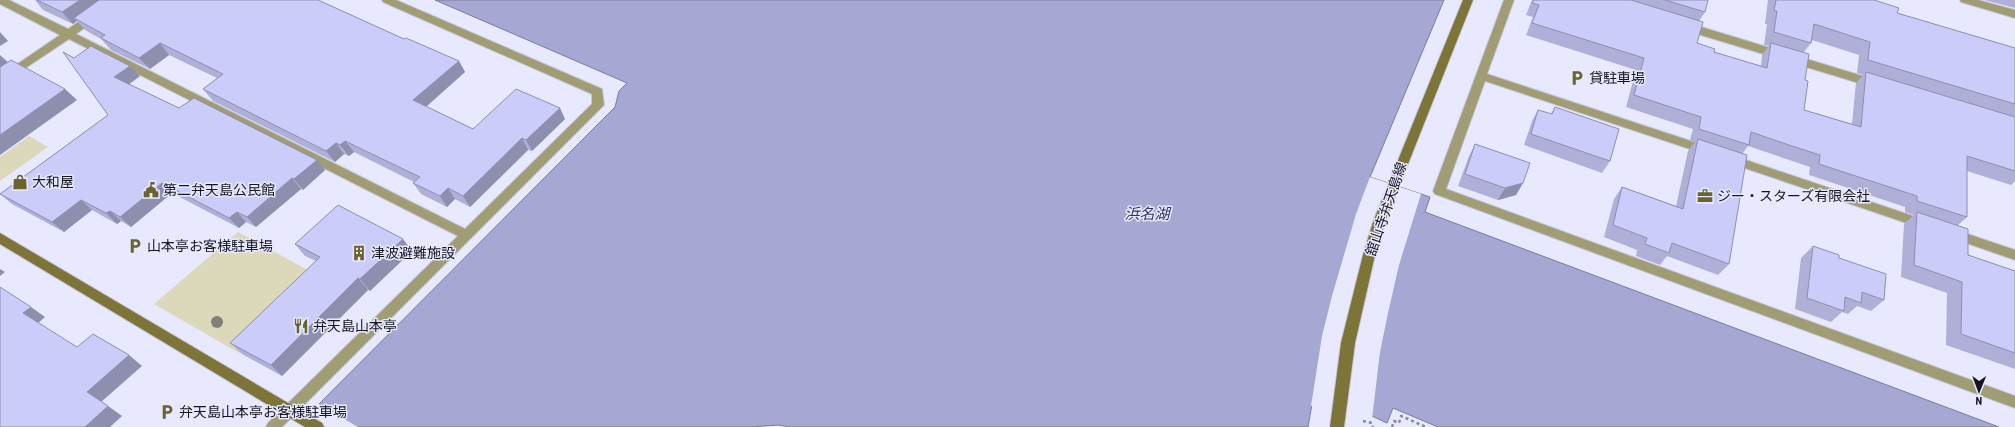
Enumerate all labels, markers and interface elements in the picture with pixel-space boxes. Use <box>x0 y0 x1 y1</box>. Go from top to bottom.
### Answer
parking icon: 貸駐車場 <box>1568 69 1586 87</box>
place label: 貸駐車場 <box>1589 70 1645 86</box>
street label: 舘山寺弁天島線 <box>1362 160 1410 258</box>
shop icon: 大和屋 <box>11 173 29 191</box>
place label: 大和屋 <box>32 174 74 190</box>
public building icon: 第二弁天島公民館 <box>142 181 160 199</box>
place label: 第二弁天島公民館 <box>163 182 275 198</box>
office icon: ジー・スターズ有限会社 <box>1696 187 1714 205</box>
place label: ジー・スターズ有限会社 <box>1717 188 1870 204</box>
water label: 浜名湖 <box>1124 205 1171 223</box>
parking icon: 山本亭お客様駐車場 <box>126 237 144 255</box>
place label: 山本亭お客様駐車場 <box>147 238 273 254</box>
building icon: 津波避難施設 <box>350 244 368 262</box>
place label: 津波避難施設 <box>371 245 455 261</box>
restaurant icon: 弁天島山本亭 <box>292 317 310 335</box>
place label: 弁天島山本亭 <box>313 318 397 334</box>
north arrow <box>1959 371 1999 411</box>
text: N <box>1975 394 1982 407</box>
parking icon: 弁天島山本亭お客様駐車場 <box>158 403 176 421</box>
place label: 弁天島山本亭お客様駐車場 <box>179 404 347 420</box>

